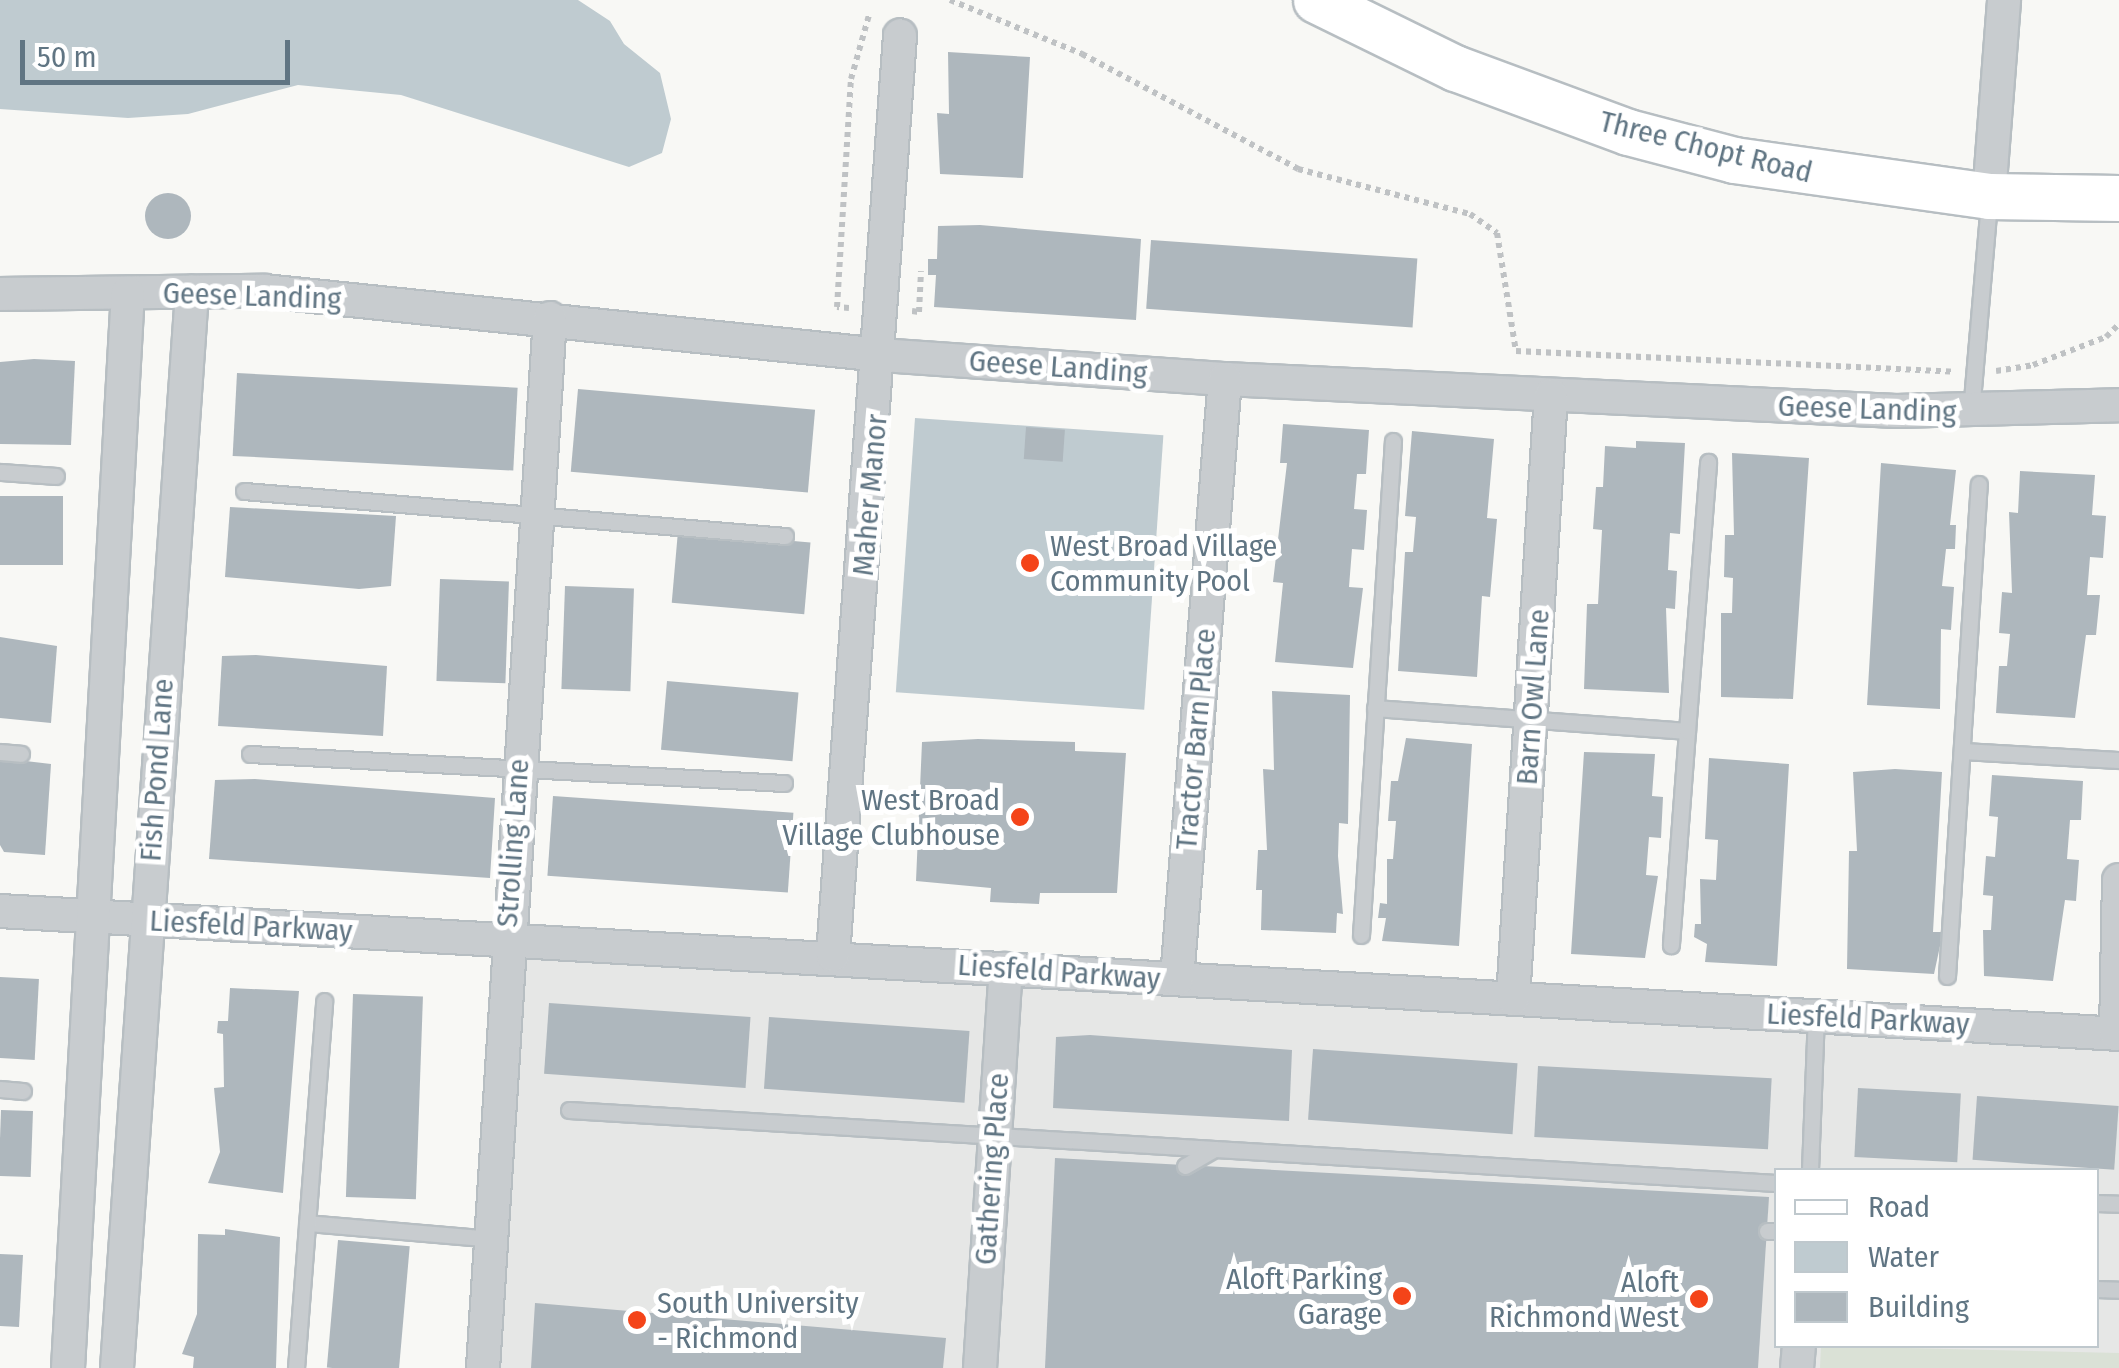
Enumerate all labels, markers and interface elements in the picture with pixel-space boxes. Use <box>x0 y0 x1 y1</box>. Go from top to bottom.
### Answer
scale bar <box>25 20 295 82</box>
text: 50 m <box>37 39 97 75</box>
street label: Three Chopt Road <box>1596 103 1816 191</box>
street label: Geese Landing <box>162 275 342 317</box>
street label: Geese Landing <box>968 343 1148 391</box>
street label: Geese Landing <box>1777 388 1957 430</box>
street label: Maher Manor <box>845 413 895 577</box>
place label: West Broad Village Community Pool <box>1050 528 1277 598</box>
marker: West Broad Village Community Pool <box>1019 552 1041 574</box>
street label: Barn Owl Lane <box>1509 608 1557 786</box>
street label: Tractor Barn Place <box>1168 627 1224 851</box>
street label: Fish Pond Lane <box>133 677 181 863</box>
street label: Strolling Lane <box>489 758 537 928</box>
place label: West Broad Village Clubhouse <box>782 782 1000 852</box>
marker: West Broad Village Clubhouse <box>1009 806 1031 828</box>
street label: Liesfeld Parkway <box>149 903 353 949</box>
street label: Liesfeld Parkway <box>956 947 1162 997</box>
street label: Liesfeld Parkway <box>1766 996 1970 1042</box>
street label: Gathering Place <box>967 1072 1017 1266</box>
legend <box>1774 1168 2099 1348</box>
text: Road <box>1868 1189 1930 1225</box>
text: Water <box>1868 1239 1939 1275</box>
place label: Aloft Parking Garage <box>1226 1261 1382 1332</box>
place label: Aloft Richmond West <box>1489 1264 1679 1334</box>
place label: South University - Richmond <box>657 1285 859 1356</box>
marker: Aloft Parking Garage <box>1391 1285 1413 1307</box>
marker: Aloft Richmond West <box>1688 1288 1710 1310</box>
text: Building <box>1868 1289 1969 1325</box>
marker: South University - Richmond <box>626 1309 648 1331</box>

